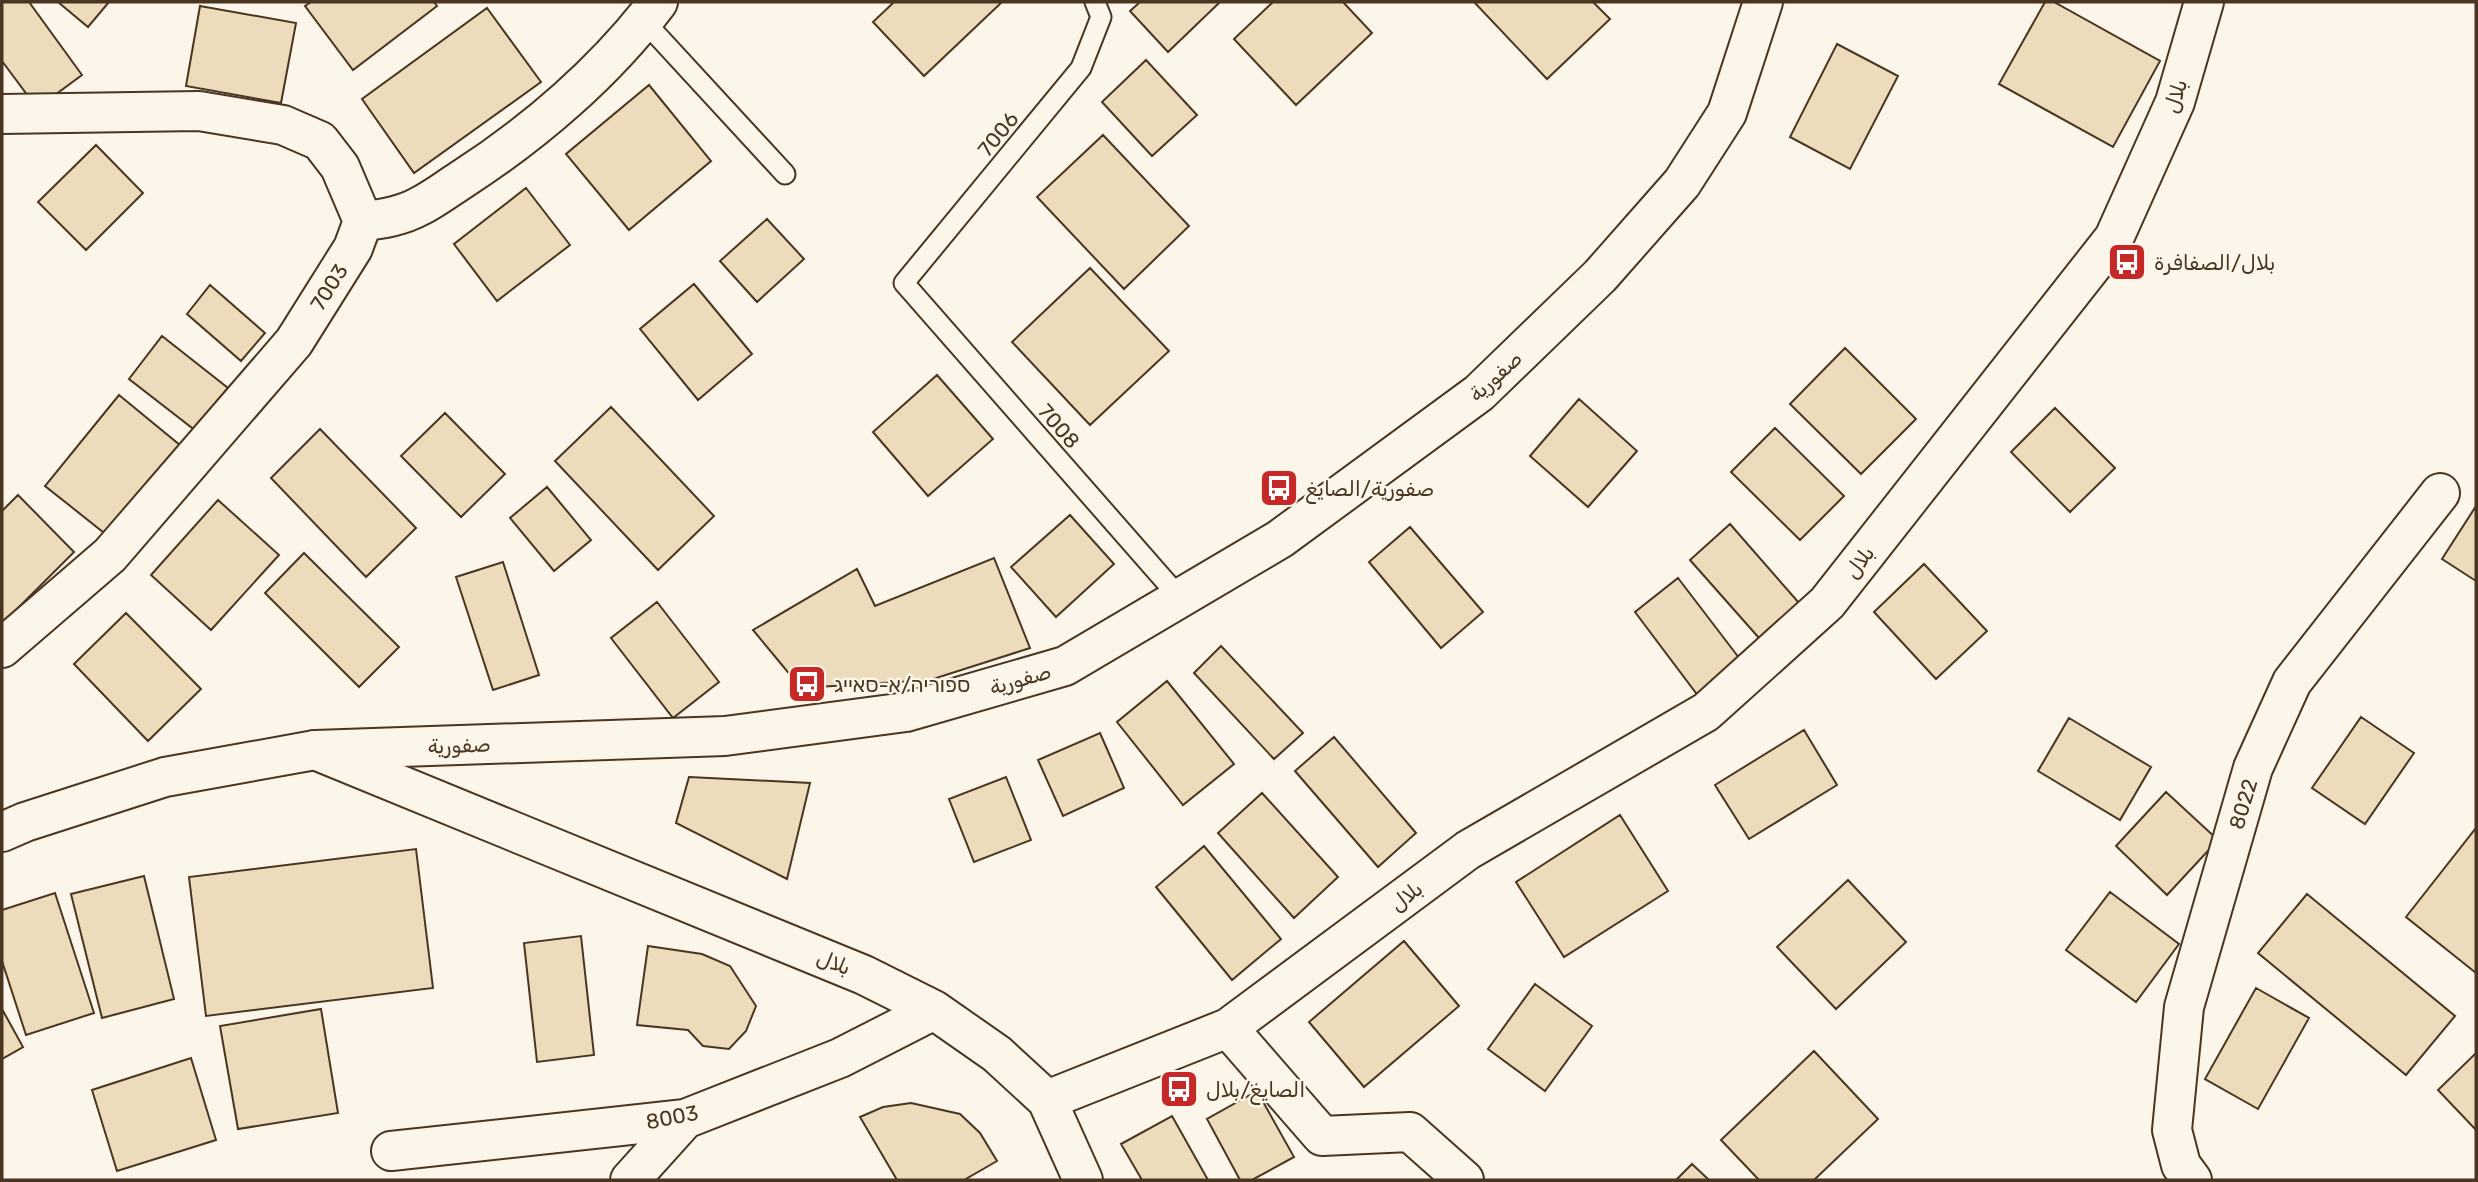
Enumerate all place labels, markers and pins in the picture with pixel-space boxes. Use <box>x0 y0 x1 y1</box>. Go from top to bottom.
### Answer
bus stop icon: بلال/الصفافرة <box>2106 241 2148 283</box>
place label: بلال/الصفافرة <box>2154 250 2275 275</box>
bus stop icon: صفورية/الصايغ <box>1258 467 1300 509</box>
place label: صفورية/الصايغ <box>1306 476 1434 504</box>
bus stop icon: ספוריה/א-סאייג <box>786 663 828 705</box>
place label: ספוריה/א-סאייג <box>834 672 970 697</box>
bus stop icon: الصايغ/بلال <box>1158 1068 1200 1110</box>
place label: الصايغ/بلال <box>1206 1077 1305 1105</box>

